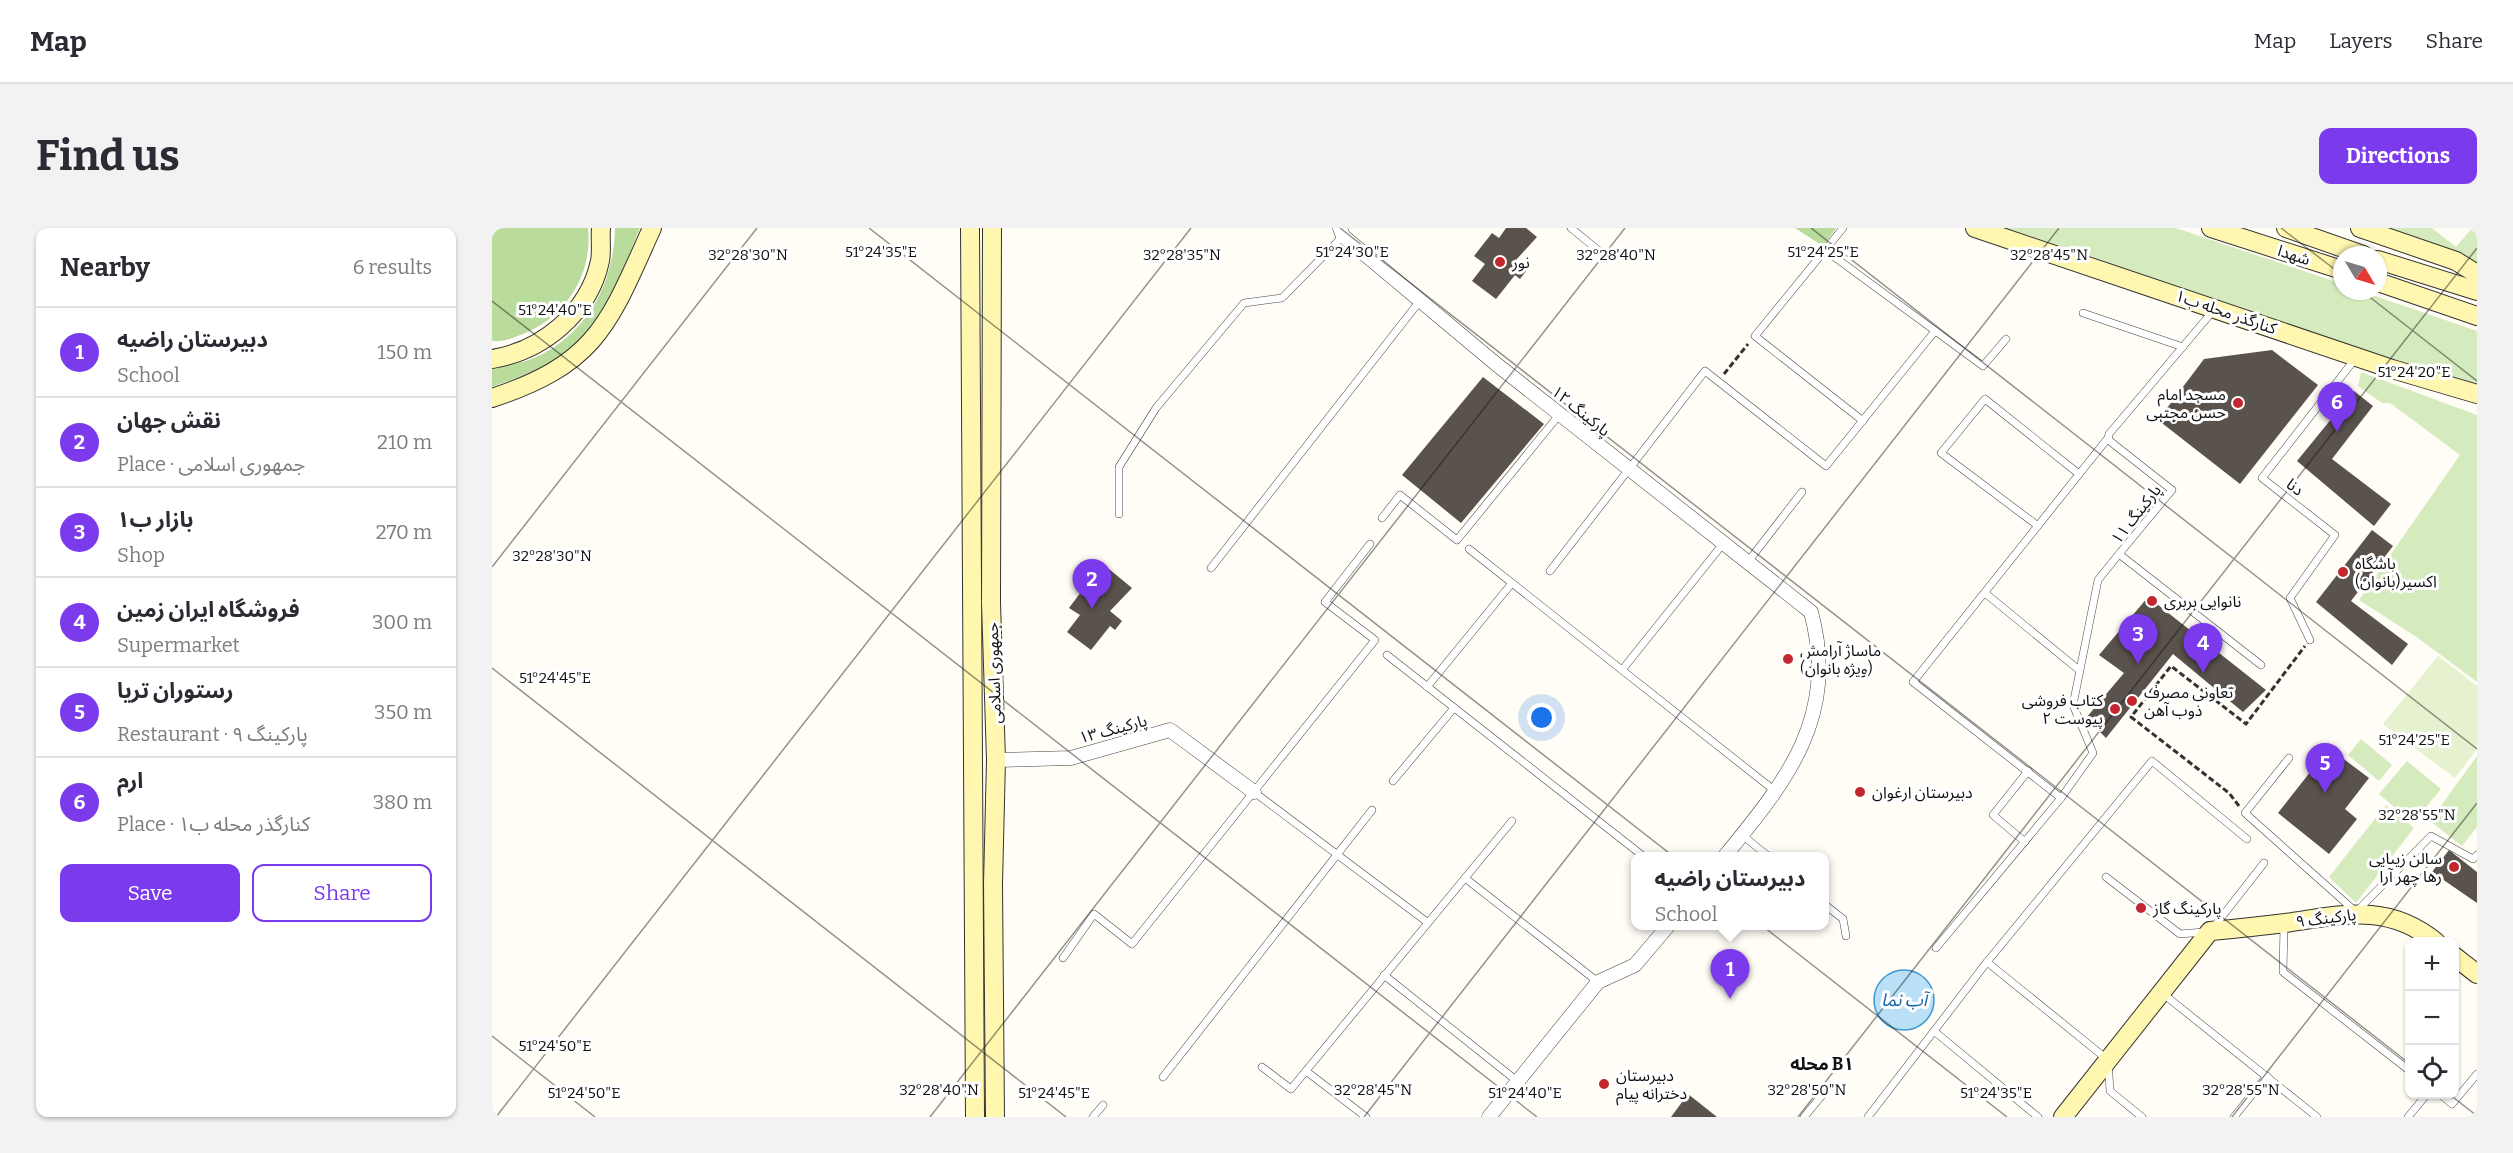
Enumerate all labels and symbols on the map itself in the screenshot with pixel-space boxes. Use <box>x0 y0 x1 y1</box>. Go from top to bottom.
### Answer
street label: شهدا <box>2275 241 2313 269</box>
text: 51°24'35"E <box>845 243 917 261</box>
text: 51°24'30"E <box>1315 243 1389 261</box>
text: 51°24'25"E <box>1787 243 1859 261</box>
text: 32°28'30"N <box>708 246 788 264</box>
text: 32°28'35"N <box>1143 246 1221 264</box>
text: 32°28'40"N <box>1576 246 1656 264</box>
text: 32°28'45"N <box>2010 246 2088 264</box>
north arrow <box>2333 246 2387 300</box>
place label: نور <box>1511 253 1530 272</box>
marker: نور <box>1493 255 1507 269</box>
street label: کنارگذر محله ب۱ <box>2173 286 2279 338</box>
text: 51°24'40"E <box>518 301 592 319</box>
text: 51°24'20"E <box>2377 363 2451 381</box>
street label: پارکینگ ۱۲ <box>1547 382 1614 441</box>
pin: 6 <box>2318 382 2356 432</box>
place label: مسجد امام حسن مجتبی <box>2146 385 2226 422</box>
marker: مسجد امام حسن مجتبی <box>2231 396 2245 410</box>
street label: دنا <box>2283 474 2307 500</box>
street label: پارکینگ ۱۱ <box>2107 481 2166 548</box>
text: 32°28'30"N <box>512 547 592 565</box>
place label: باشگاه اکسیر(بانوان) <box>2355 554 2437 591</box>
pin: 2 <box>1072 560 1112 609</box>
marker: باشگاه اکسیر(بانوان) <box>2336 565 2350 579</box>
place label: نانوایی بربری <box>2164 592 2241 611</box>
marker: نانوایی بربری <box>2145 594 2159 608</box>
pin: 3 <box>2118 614 2158 664</box>
street label: جمهوری اسلامی <box>983 622 1005 724</box>
pin: 4 <box>2184 624 2222 673</box>
place label: ماساژ آرامش (ویژه بانوان) <box>1800 641 1881 678</box>
marker: ماساژ آرامش (ویژه بانوان) <box>1781 652 1795 666</box>
text: 51°24'45"E <box>519 669 591 687</box>
place label: تعاونی مصرف ذوب آهن <box>2144 683 2234 720</box>
place label: کتاب فروشی پیوست ۲ <box>2022 691 2103 729</box>
marker: تعاونی مصرف ذوب آهن <box>2125 694 2139 708</box>
marker: کتاب فروشی پیوست ۲ <box>2108 702 2122 716</box>
your location <box>1527 703 1556 732</box>
street label: پارکینگ ۱۳ <box>1077 711 1149 748</box>
text: 51°24'25"E <box>2378 731 2450 749</box>
pin: 5 <box>2306 744 2344 793</box>
place label: دبیرستان ارغوان <box>1872 783 1973 802</box>
marker: دبیرستان ارغوان <box>1853 785 1867 799</box>
text: 32°28'55"N <box>2378 806 2456 824</box>
place label: سالن زیبایی رها چهر آرا <box>2369 849 2442 887</box>
marker: سالن زیبایی رها چهر آرا <box>2447 860 2461 874</box>
place label: پارکینگ گاز <box>2152 899 2222 919</box>
marker: پارکینگ گاز <box>2134 901 2148 915</box>
street label: پارکینگ ۹ <box>2295 905 2357 932</box>
pin: 1 <box>1710 950 1750 999</box>
water label: آب نما <box>1881 989 1931 1011</box>
text: 51°24'50"E <box>518 1037 592 1055</box>
district label: محله B۱ <box>1790 1053 1854 1075</box>
place label: دبیرستان دخترانه پیام <box>1616 1066 1687 1106</box>
marker: دبیرستان دخترانه پیام <box>1597 1077 1611 1091</box>
text: 32°28'40"N <box>899 1081 979 1099</box>
text: 32°28'45"N <box>1334 1081 1412 1099</box>
text: 32°28'50"N <box>1768 1081 1847 1099</box>
text: 32°28'55"N <box>2202 1081 2280 1099</box>
text: 51°24'50"E <box>547 1084 621 1102</box>
text: 51°24'45"E <box>1018 1084 1090 1102</box>
text: 51°24'40"E <box>1488 1084 1562 1102</box>
text: 51°24'35"E <box>1960 1084 2032 1102</box>

